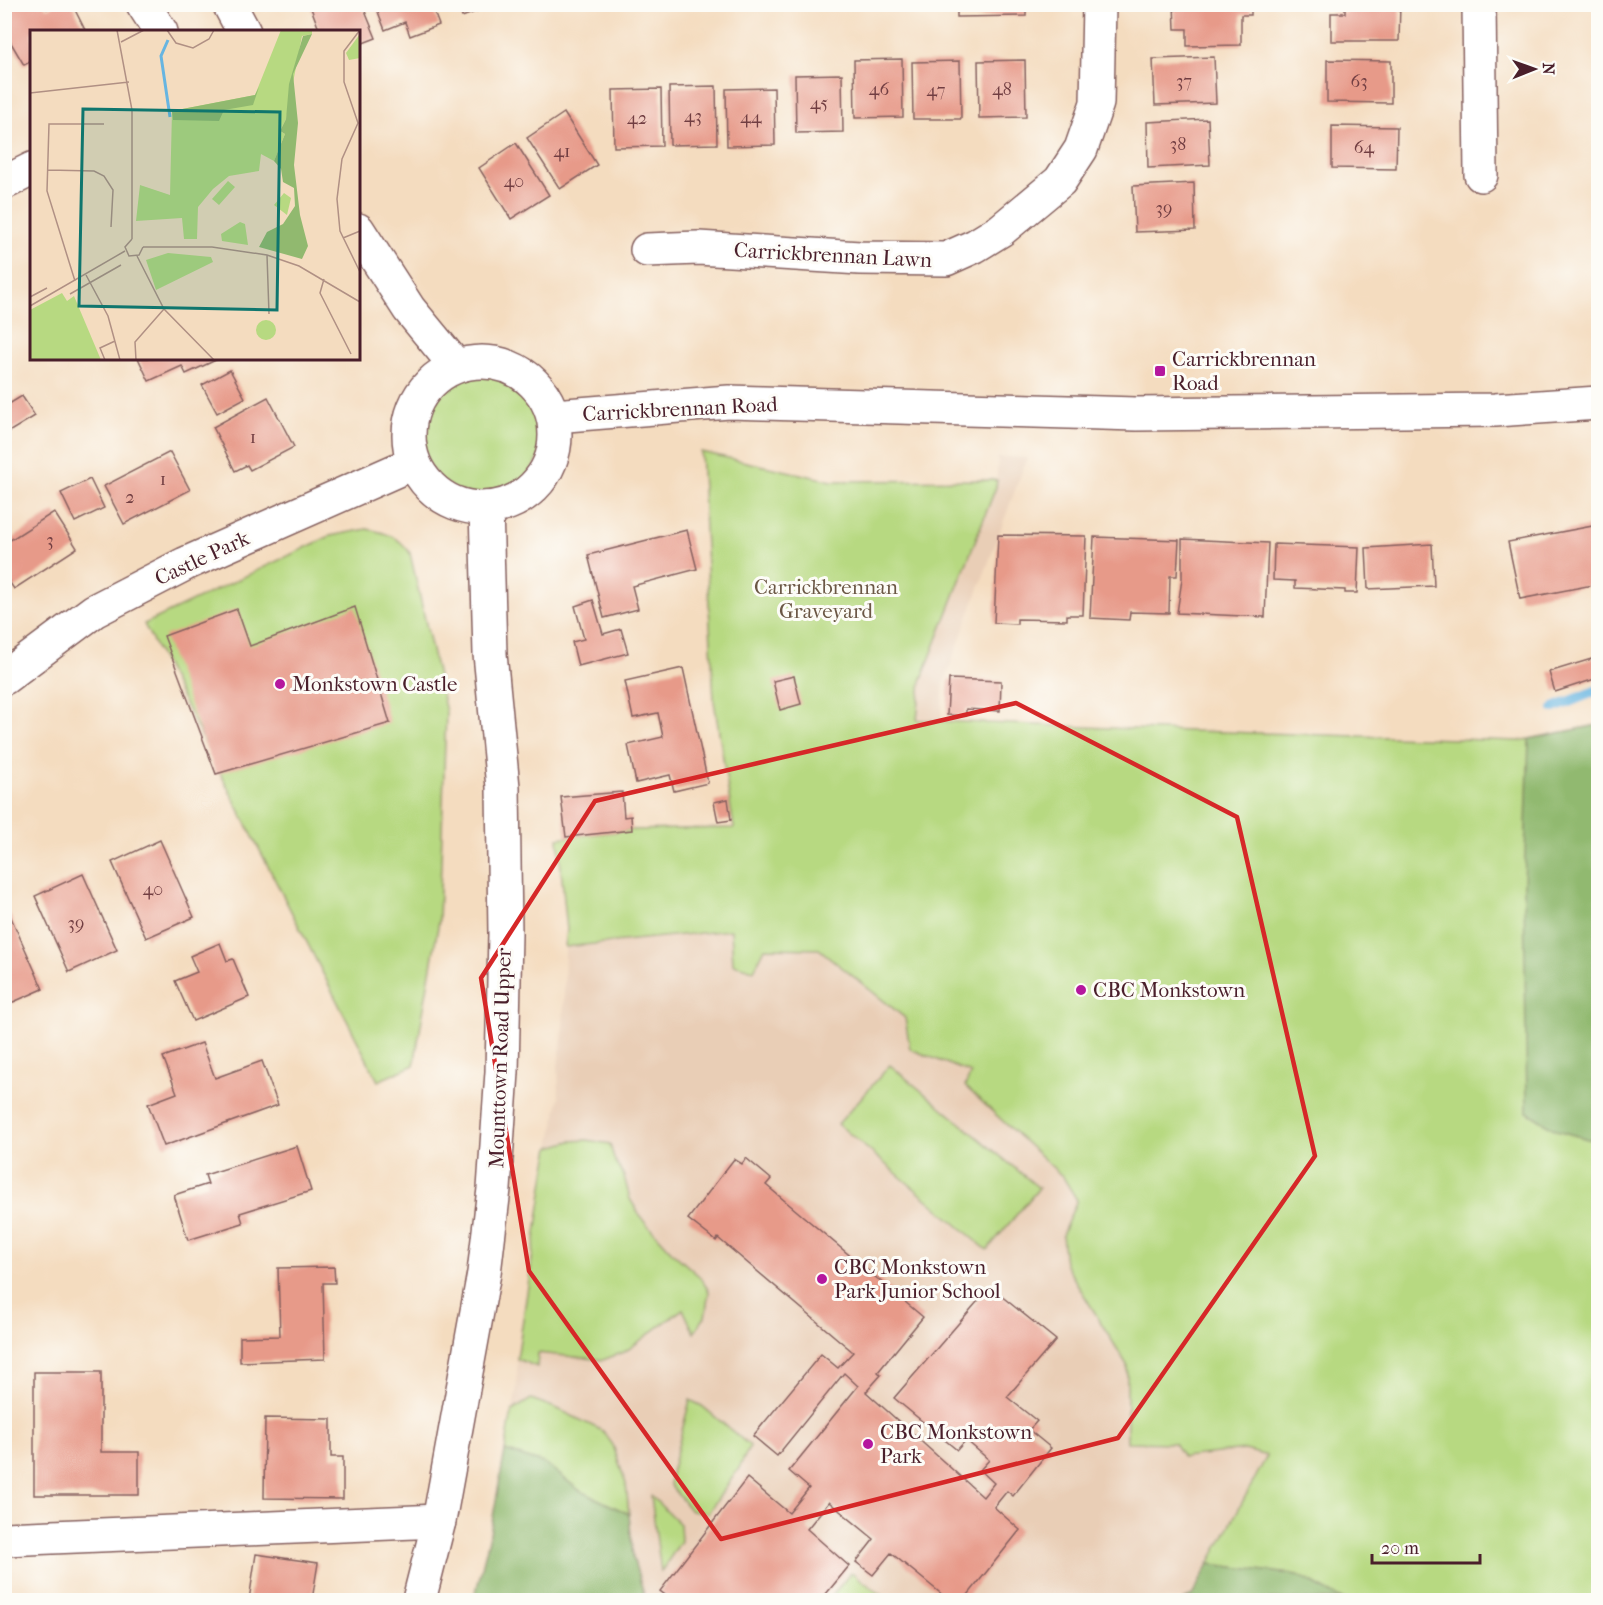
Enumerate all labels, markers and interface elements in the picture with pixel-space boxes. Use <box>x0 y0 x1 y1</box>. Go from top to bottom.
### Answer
inset map <box>30 30 360 360</box>
north arrow <box>1504 39 1564 99</box>
text: N <box>1539 63 1558 76</box>
house number: 37 <box>1176 71 1192 92</box>
house number: 63 <box>1350 71 1368 92</box>
house number: 46 <box>869 79 889 100</box>
house number: 48 <box>992 79 1012 100</box>
house number: 47 <box>927 80 946 101</box>
house number: 45 <box>810 93 828 114</box>
house number: 43 <box>684 106 702 127</box>
house number: 44 <box>740 107 762 128</box>
house number: 42 <box>627 108 647 129</box>
house number: 38 <box>1170 134 1186 155</box>
house number: 64 <box>1354 137 1375 158</box>
house number: 41 <box>553 141 571 162</box>
house number: 40 <box>504 171 524 192</box>
house number: 39 <box>1156 198 1172 219</box>
street label: Carrickbrennan Lawn <box>733 238 933 272</box>
place label: Carrickbrennan Road <box>1172 347 1316 395</box>
marker: Carrickbrennan Road <box>1153 364 1167 378</box>
street label: Carrickbrennan Road <box>582 392 779 426</box>
house number: 1 <box>250 427 256 448</box>
house number: 1 <box>160 469 166 490</box>
house number: 2 <box>125 487 135 508</box>
street label: Castle Park <box>151 526 253 590</box>
house number: 3 <box>46 530 54 551</box>
park label: Carrickbrennan Graveyard <box>754 575 898 623</box>
place label: Monkstown Castle <box>292 672 457 696</box>
marker: Monkstown Castle <box>273 677 287 691</box>
house number: 40 <box>143 879 163 900</box>
house number: 39 <box>68 913 84 934</box>
street label: Mounttown Road Upper <box>484 947 516 1169</box>
place label: CBC Monkstown <box>1093 978 1245 1002</box>
marker: CBC Monkstown <box>1074 983 1088 997</box>
place label: CBC Monkstown Park Junior School <box>834 1255 1001 1303</box>
marker: CBC Monkstown Park Junior School <box>815 1272 829 1286</box>
place label: CBC Monkstown Park <box>880 1420 1032 1468</box>
marker: CBC Monkstown Park <box>861 1437 875 1451</box>
scale bar <box>1372 1527 1480 1565</box>
text: 20 m <box>1381 1538 1419 1559</box>

